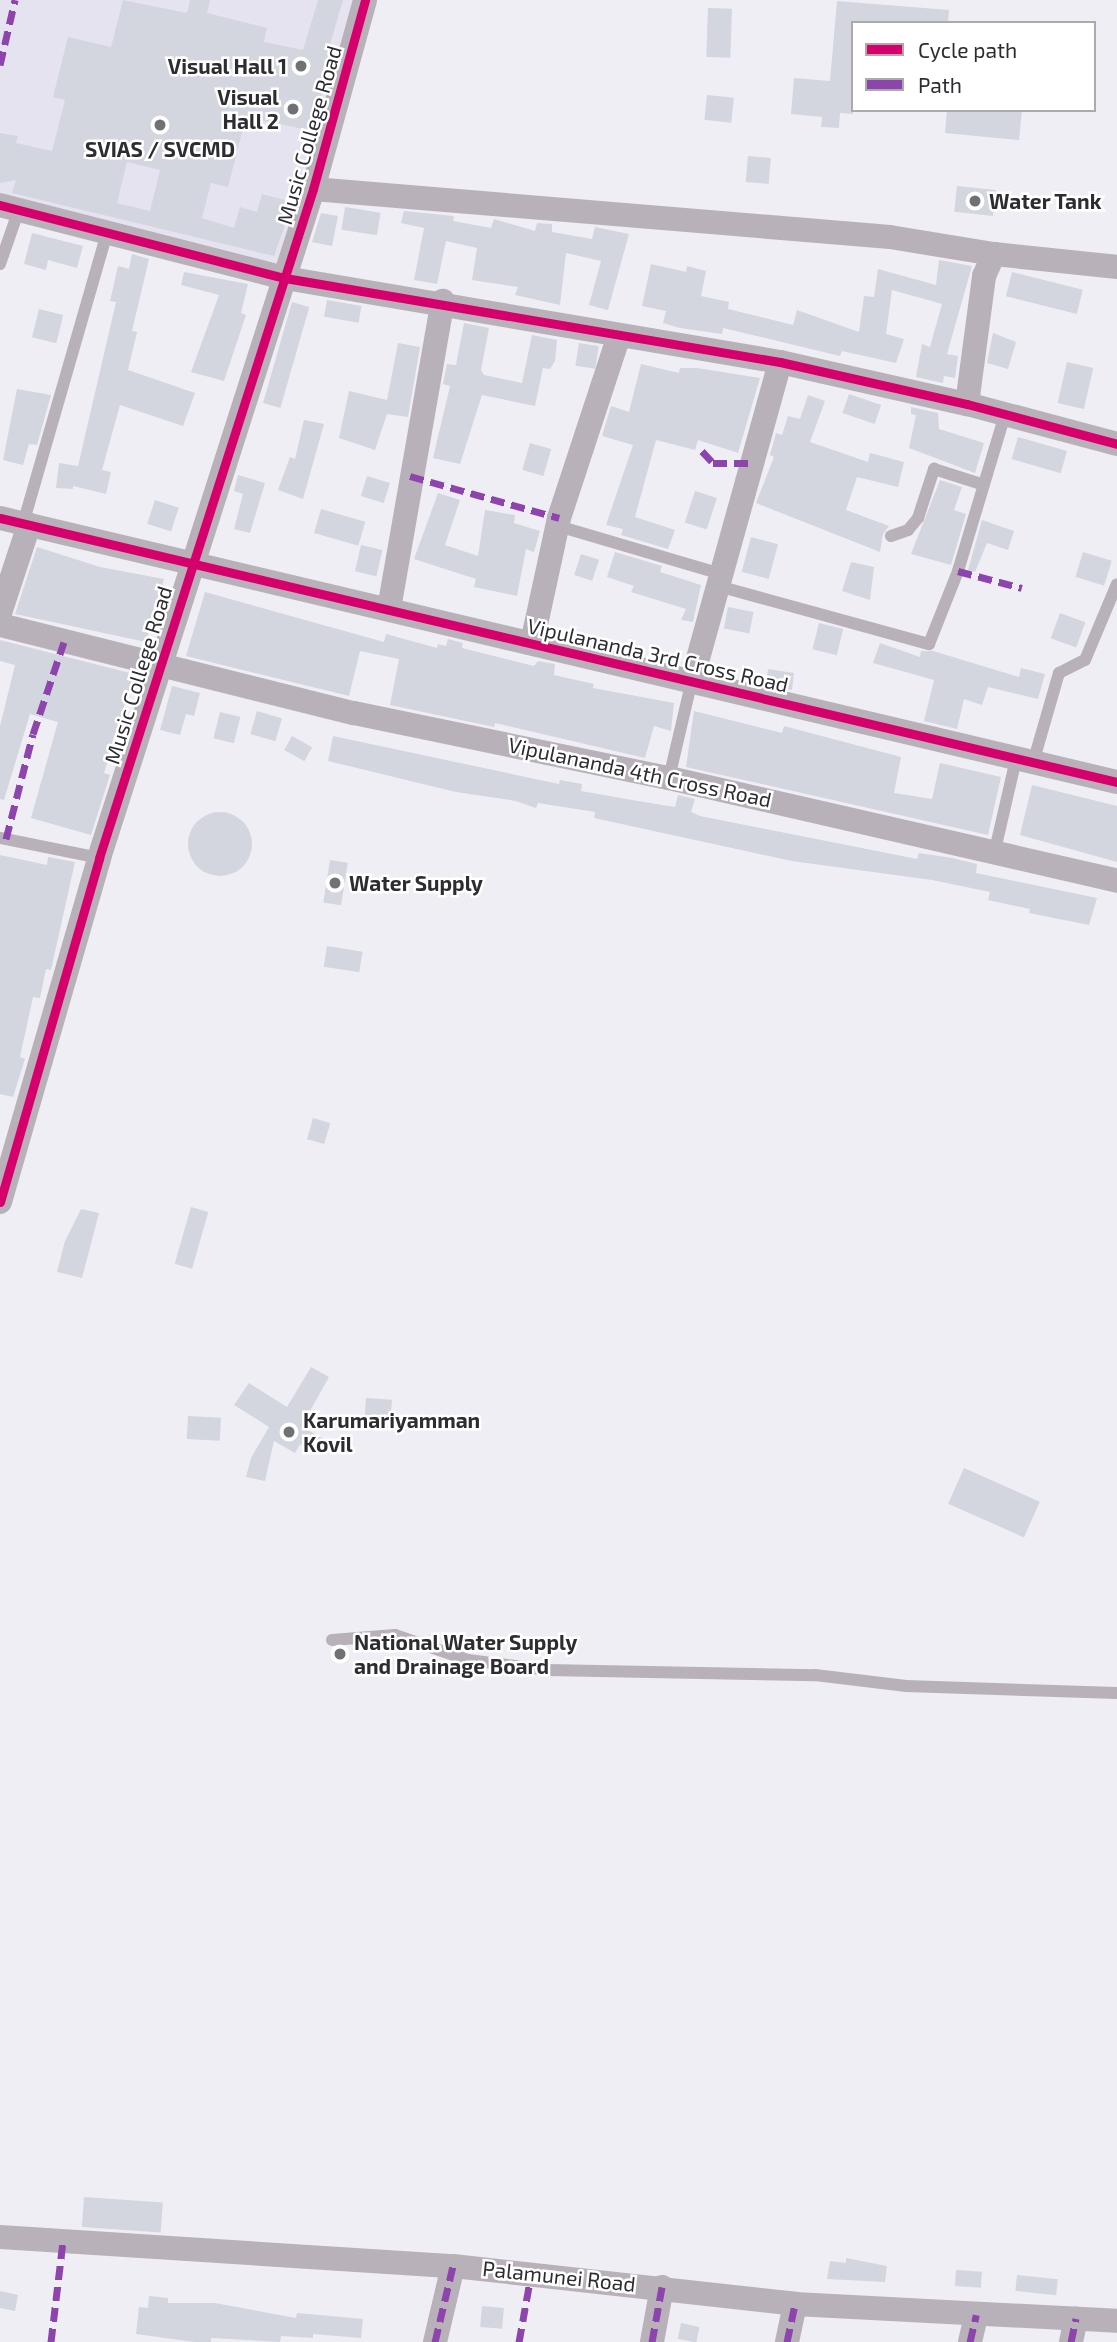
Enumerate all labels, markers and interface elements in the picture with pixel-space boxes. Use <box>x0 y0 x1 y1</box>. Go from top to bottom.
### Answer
legend <box>851 21 1096 112</box>
text: Cycle path <box>918 37 1017 62</box>
street label: Music College Road <box>271 43 347 227</box>
place label: Visual Hall 1 <box>167 53 287 79</box>
marker: Visual Hall 1 <box>293 58 309 74</box>
text: Path <box>918 72 962 97</box>
place label: Visual Hall 2 <box>217 84 279 134</box>
marker: Visual Hall 2 <box>285 101 301 117</box>
marker: SVIAS / SVCMD <box>152 117 168 133</box>
place label: SVIAS / SVCMD <box>85 136 235 162</box>
place label: Water Tank <box>989 188 1102 214</box>
marker: Water Tank <box>967 193 983 209</box>
street label: Music College Road <box>99 583 177 767</box>
street label: Vipulananda 3rd Cross Road <box>525 613 791 697</box>
street label: Vipulananda 4th Cross Road <box>506 732 774 812</box>
place label: Water Supply <box>349 870 483 896</box>
marker: Water Supply <box>327 875 343 891</box>
place label: Karumariyamman Kovil <box>303 1407 480 1457</box>
marker: Karumariyamman Kovil <box>281 1424 297 1440</box>
place label: National Water Supply and Drainage Board <box>354 1629 578 1679</box>
marker: National Water Supply and Drainage Board <box>332 1646 348 1662</box>
street label: Palamunei Road <box>481 2255 637 2297</box>

